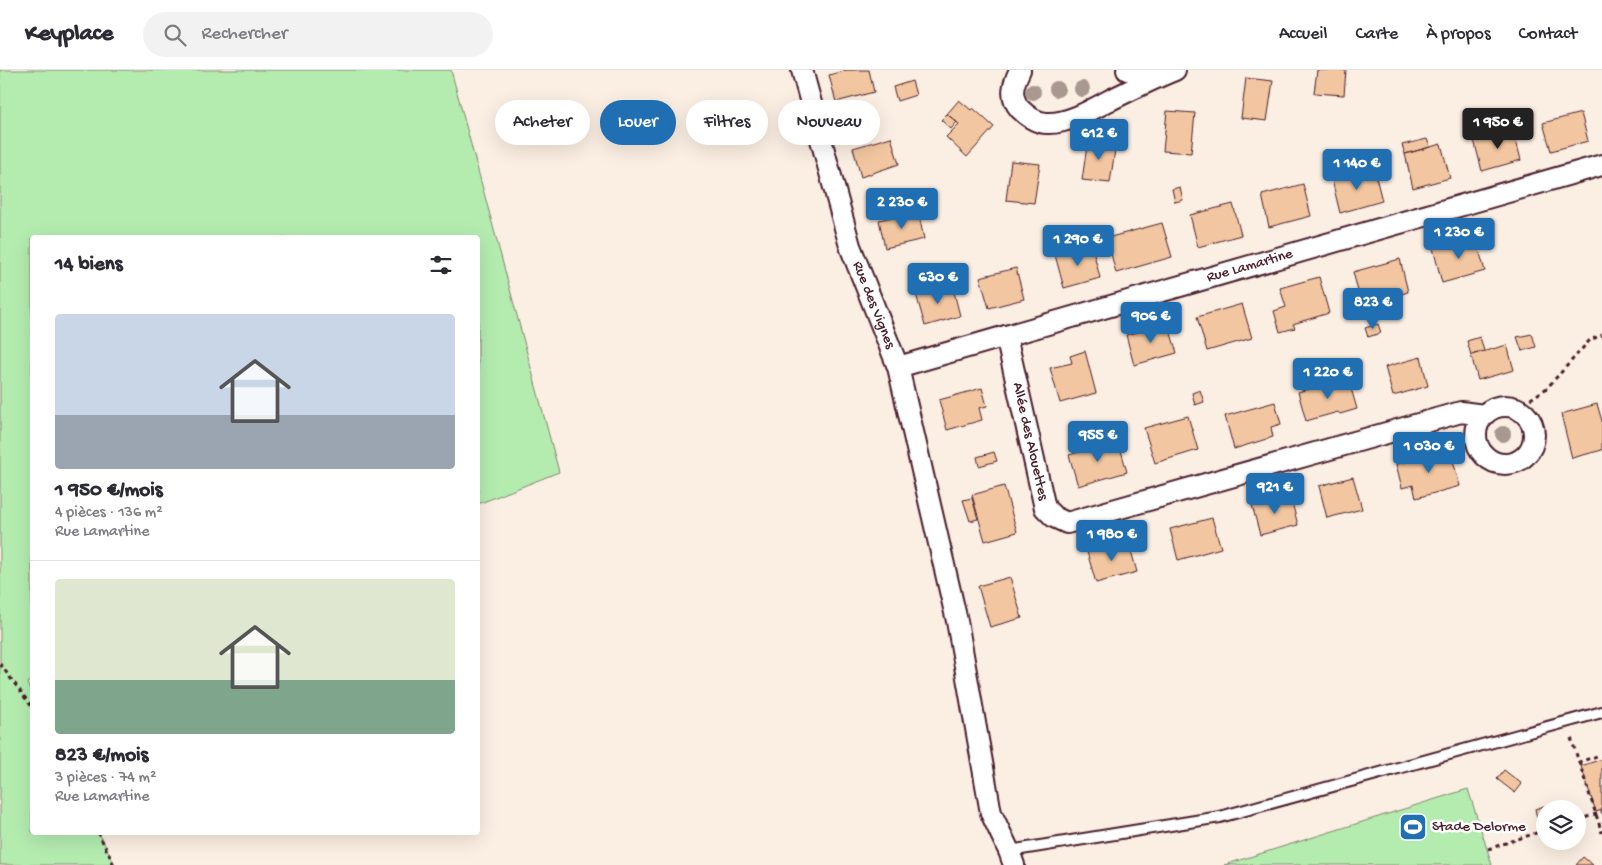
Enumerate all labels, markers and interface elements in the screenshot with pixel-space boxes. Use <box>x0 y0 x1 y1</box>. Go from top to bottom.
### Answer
search box <box>143 12 493 57</box>
text: Keyplace <box>25 20 113 49</box>
icon: search <box>161 21 189 49</box>
text: Rechercher <box>201 23 288 46</box>
text: Accueil <box>1279 24 1327 45</box>
text: Carte <box>1355 24 1398 45</box>
text: À propos <box>1426 24 1491 45</box>
text: Contact <box>1519 24 1577 45</box>
chip: Acheter <box>495 100 590 145</box>
chip: Louer <box>600 100 676 145</box>
chip: Filtres <box>686 100 768 145</box>
chip: Nouveau <box>778 100 880 145</box>
pin: 1 950 € <box>1452 108 1544 150</box>
text: 1 950 € <box>1473 114 1523 133</box>
pin: 612 € <box>1064 118 1134 161</box>
text: 612 € <box>1081 125 1117 144</box>
pin: 1 140 € <box>1311 148 1403 191</box>
text: 1 140 € <box>1334 155 1380 174</box>
pin: 2 230 € <box>856 188 948 230</box>
text: 2 230 € <box>877 194 927 213</box>
pin: 1 230 € <box>1413 218 1505 260</box>
pin: 1 290 € <box>1032 224 1124 267</box>
text: 1 230 € <box>1435 224 1483 243</box>
text: 1 290 € <box>1054 231 1102 250</box>
street label: Rue Lamartine <box>1205 245 1295 287</box>
icon: filters <box>427 251 455 279</box>
text: 14 biens <box>55 253 123 278</box>
street label: Rue des Vignes <box>848 259 899 352</box>
pin: 630 € <box>903 262 973 305</box>
text: 630 € <box>919 269 957 288</box>
pin: 823 € <box>1338 288 1408 330</box>
text: 823 € <box>1354 294 1392 313</box>
pin: 906 € <box>1116 302 1186 344</box>
text: 906 € <box>1132 308 1170 327</box>
icon: home <box>210 346 300 436</box>
pin: 1 220 € <box>1282 358 1374 400</box>
text: 1 220 € <box>1304 364 1352 383</box>
street label: Allée des Alouettes <box>1008 381 1052 503</box>
pin: 955 € <box>1063 420 1133 463</box>
text: 955 € <box>1079 427 1117 446</box>
pin: 1 030 € <box>1383 432 1475 474</box>
text: 1 030 € <box>1404 438 1454 457</box>
pin: 921 € <box>1240 472 1310 515</box>
text: 1 950 €/mois <box>55 479 163 504</box>
text: 921 € <box>1257 479 1293 498</box>
text: 4 pièces · 136 m² <box>55 504 163 523</box>
pin: 1 980 € <box>1066 520 1158 562</box>
text: Rue Lamartine <box>55 523 149 542</box>
text: 1 980 € <box>1087 526 1137 545</box>
icon: home <box>210 612 300 702</box>
text: 823 €/mois <box>55 744 148 769</box>
text: 3 pièces · 74 m² <box>55 769 156 788</box>
text: Rue Lamartine <box>55 788 149 807</box>
map controls <box>1536 800 1586 850</box>
button: layers <box>1536 800 1586 850</box>
sports icon: Stade Delorme <box>1398 812 1428 842</box>
place label: Stade Delorme <box>1432 818 1526 836</box>

